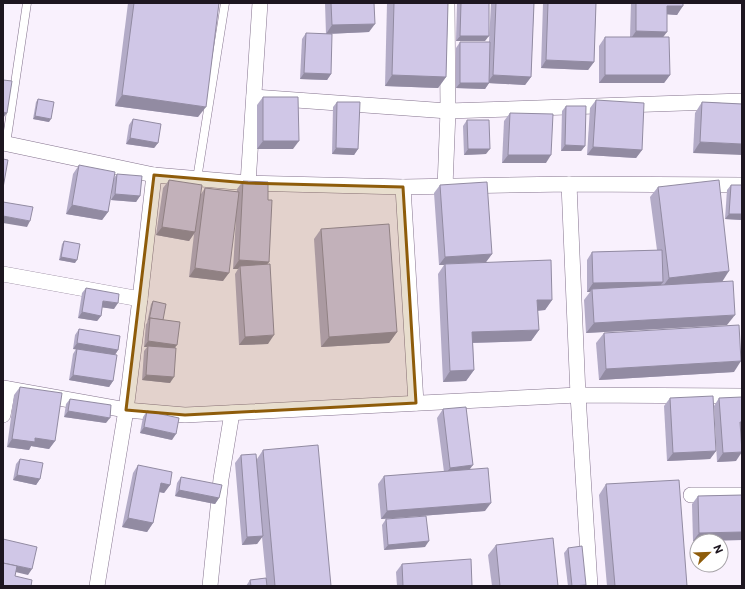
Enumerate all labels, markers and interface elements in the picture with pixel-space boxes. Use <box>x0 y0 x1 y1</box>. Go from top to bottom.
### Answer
north arrow <box>689 533 729 573</box>
text: N <box>711 543 726 555</box>

